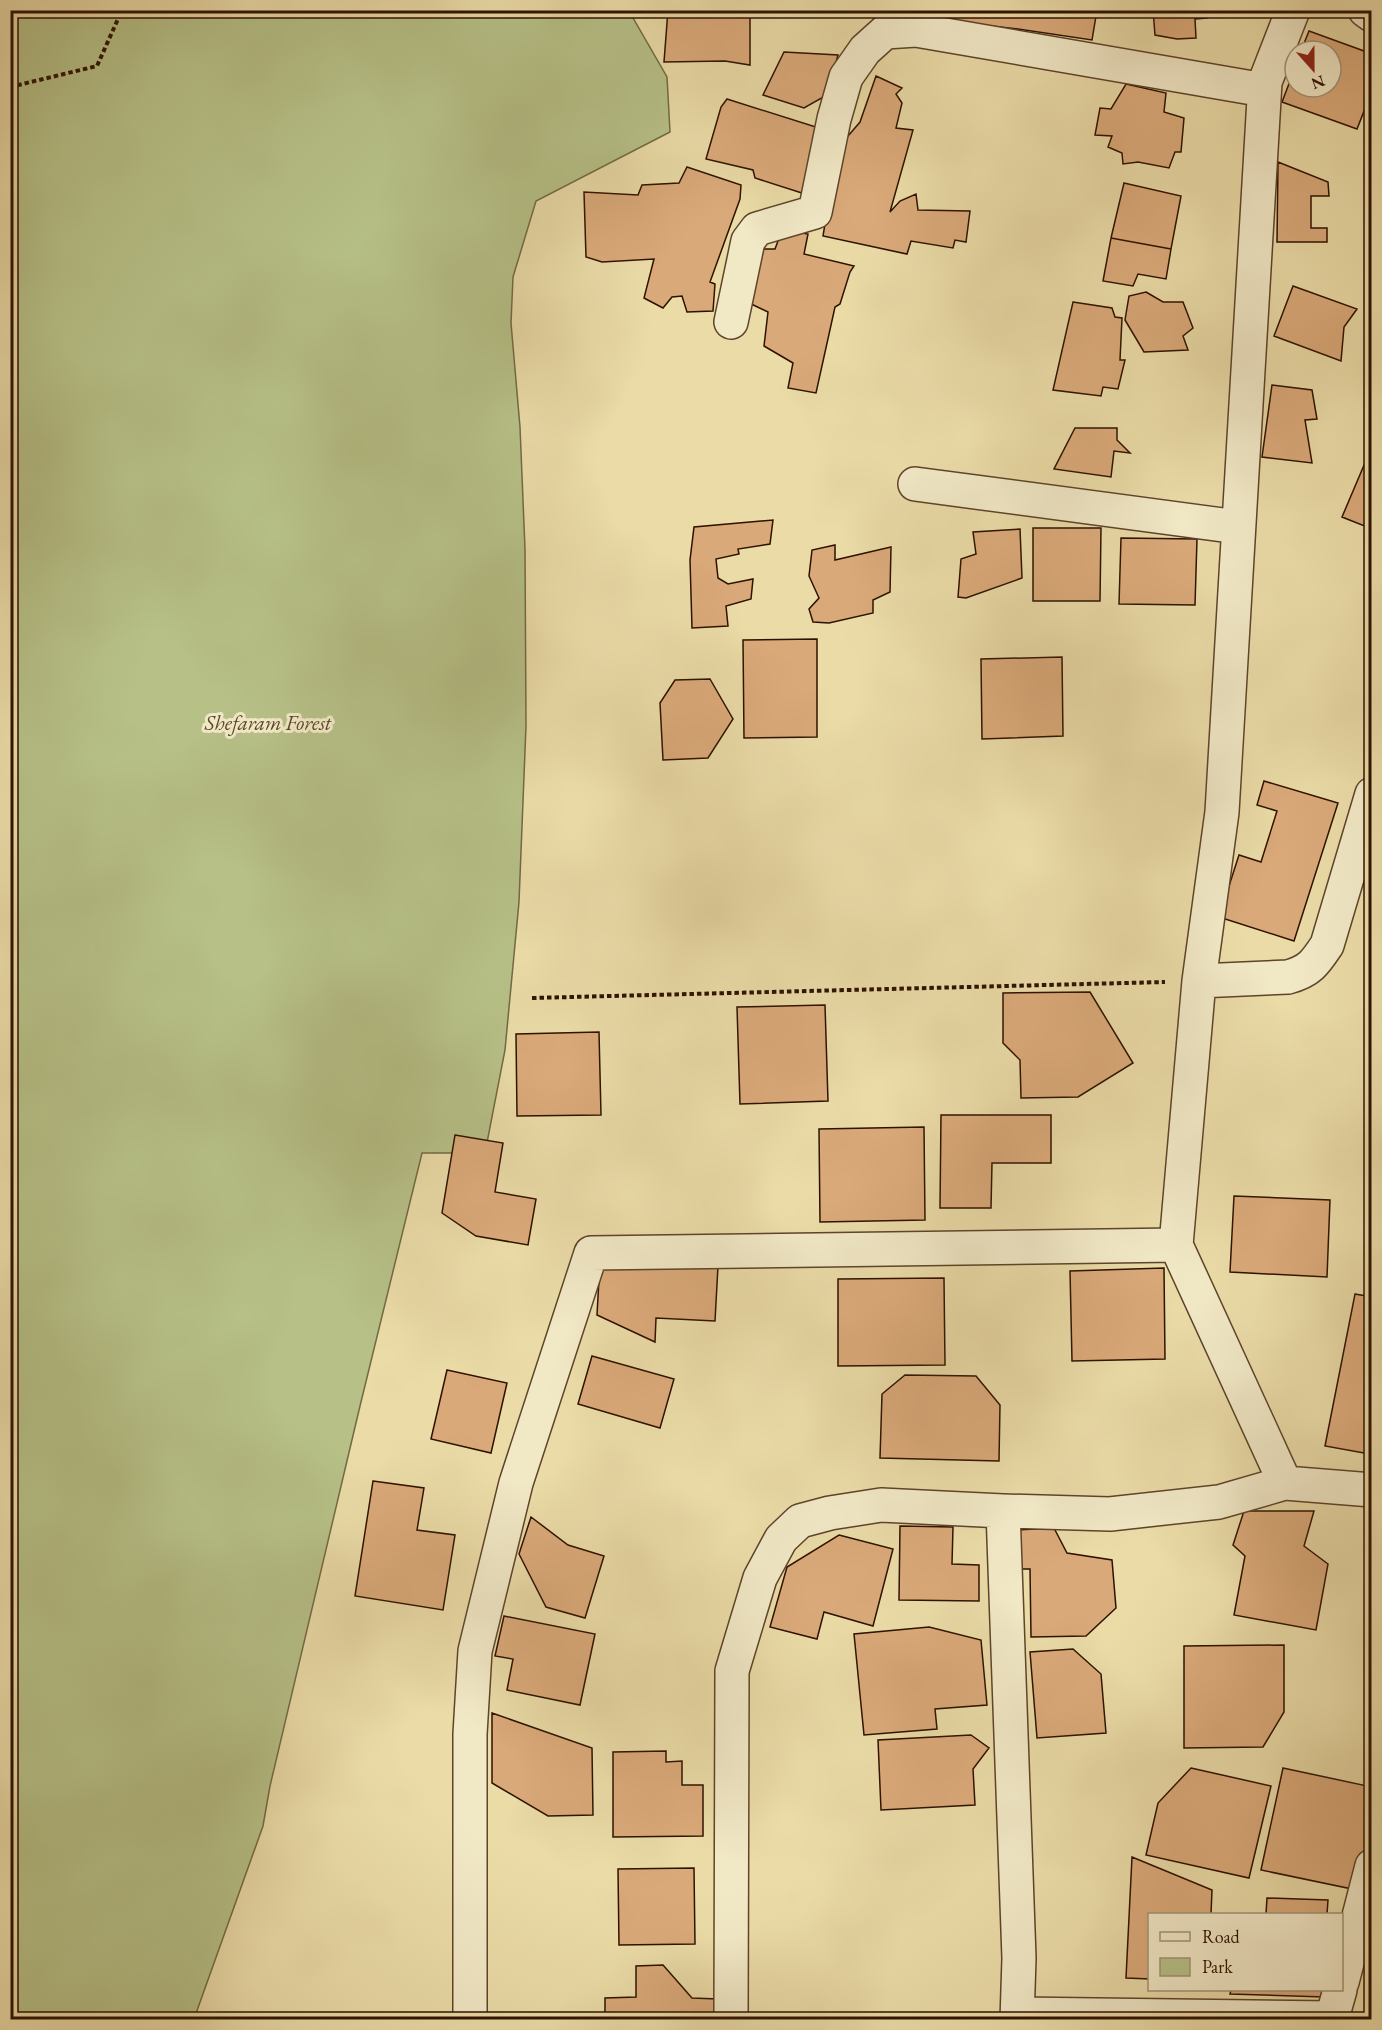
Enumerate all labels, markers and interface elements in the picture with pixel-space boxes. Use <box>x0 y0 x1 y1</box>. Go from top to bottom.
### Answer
north arrow <box>1283 39 1343 99</box>
text: N <box>1308 70 1328 95</box>
park label: Shefaram Forest <box>204 709 332 736</box>
legend <box>1148 1913 1343 1991</box>
text: Road <box>1202 1925 1241 1948</box>
text: Park <box>1202 1955 1233 1978</box>

